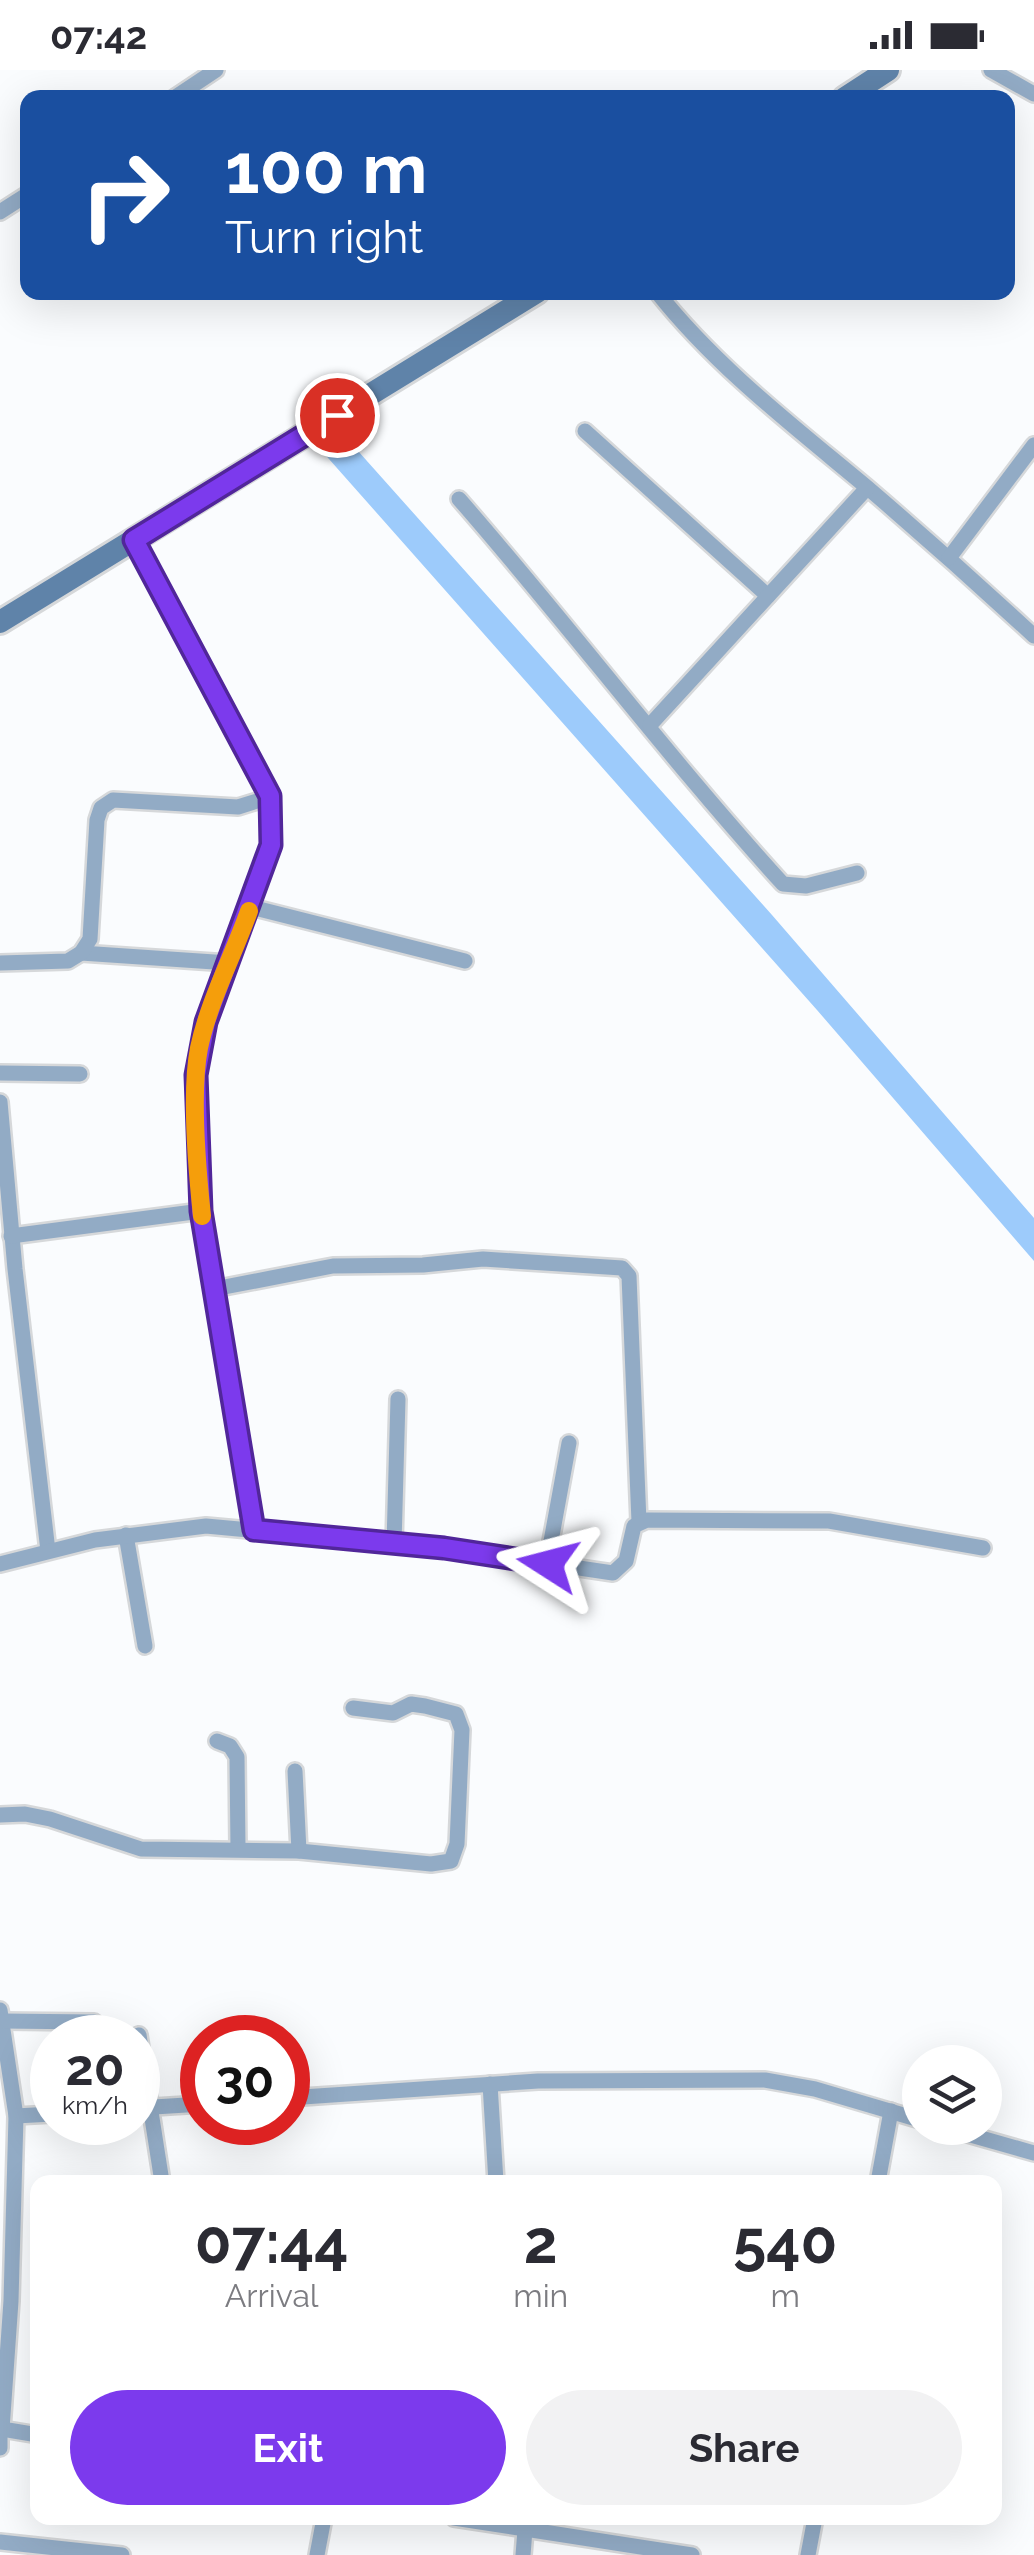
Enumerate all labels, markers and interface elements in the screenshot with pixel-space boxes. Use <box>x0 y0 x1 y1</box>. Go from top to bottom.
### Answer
text: 07:42 <box>50 13 147 58</box>
text: 100 m <box>225 127 428 209</box>
icon: right <box>60 130 190 260</box>
text: Turn right <box>225 211 423 264</box>
pin <box>295 373 380 458</box>
icon: arrive <box>310 388 365 443</box>
position arrow <box>496 1512 600 1616</box>
speed limit sign: 30 <box>180 2015 310 2145</box>
text: 20 <box>66 2038 124 2097</box>
map controls <box>902 2045 1002 2145</box>
button: layers <box>902 2045 1002 2145</box>
text: km/h <box>62 2090 128 2120</box>
text: 07:44 <box>195 2207 349 2277</box>
text: 2 <box>524 2207 558 2277</box>
text: 540 <box>733 2207 837 2277</box>
text: Arrival <box>225 2277 319 2314</box>
text: min <box>513 2277 568 2314</box>
text: m <box>770 2277 800 2314</box>
button: Exit <box>70 2390 506 2505</box>
button: Share <box>526 2390 962 2505</box>

